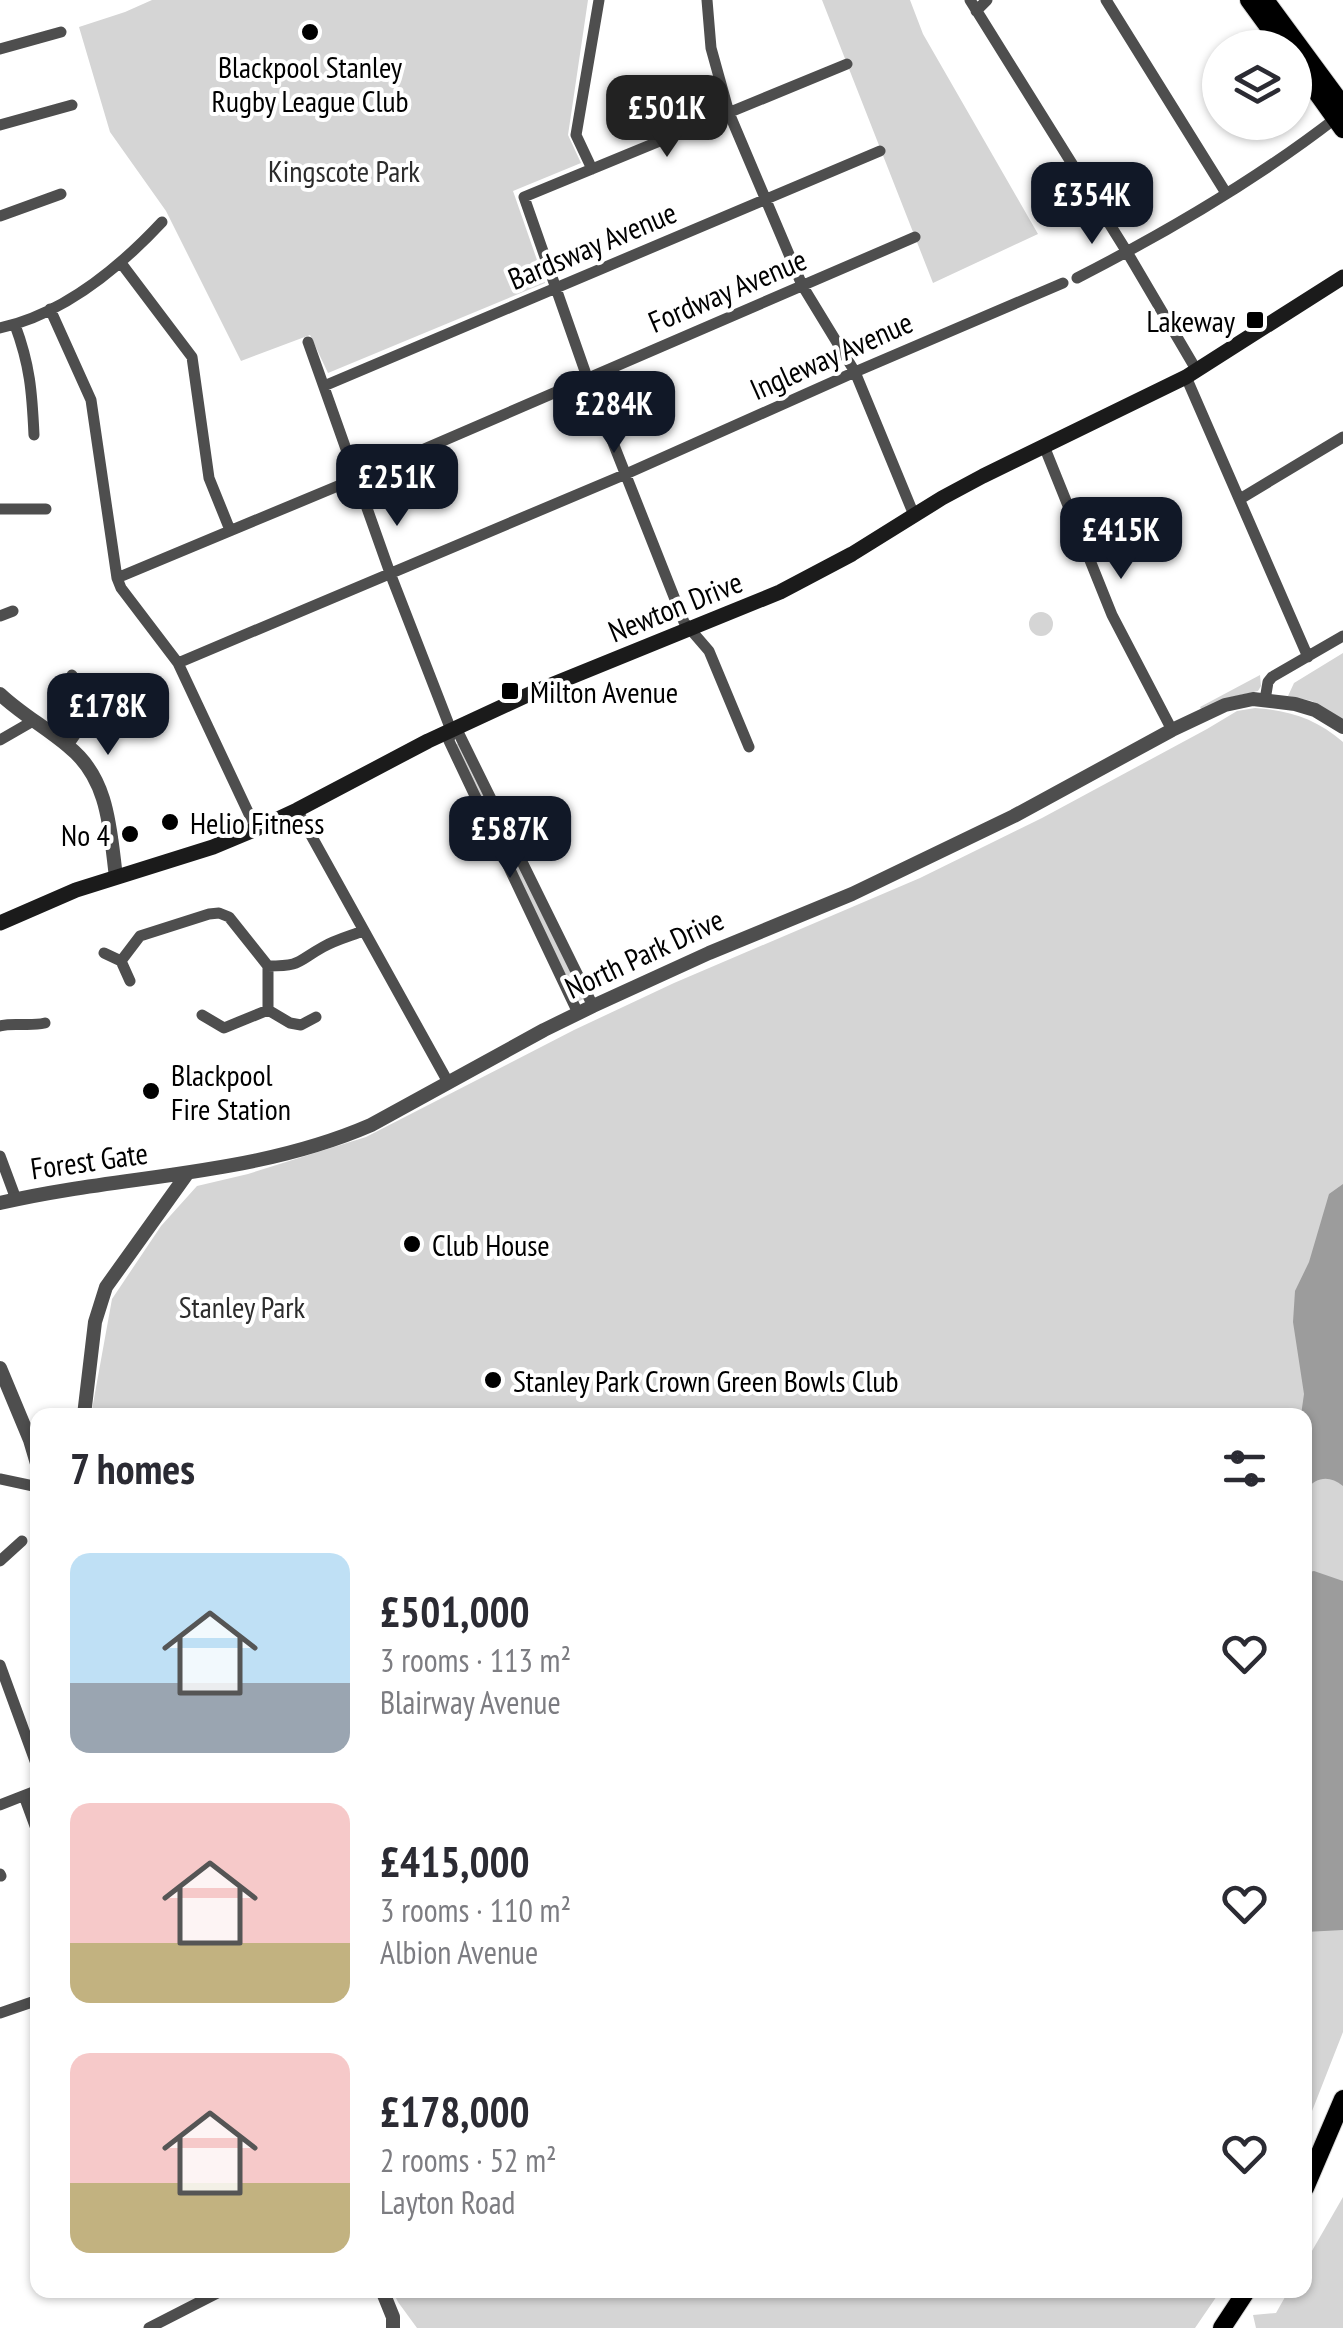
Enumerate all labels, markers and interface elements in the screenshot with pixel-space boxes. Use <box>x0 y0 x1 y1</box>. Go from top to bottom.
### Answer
marker: Blackpool Stanley Rugby League Club <box>299 21 321 43</box>
map controls <box>1202 30 1312 140</box>
button: layers <box>1202 30 1312 140</box>
place label: Blackpool Stanley Rugby League Club <box>212 47 408 120</box>
pin: £501K <box>597 75 737 160</box>
text: £501K <box>628 86 706 128</box>
park label: Kingscote Park <box>268 151 420 190</box>
pin: £354K <box>1022 162 1162 247</box>
text: £354K <box>1053 173 1131 215</box>
street label: Bardsway Avenue <box>502 192 682 298</box>
street label: Fordway Avenue <box>642 239 812 341</box>
place label: Lakeway <box>1147 301 1236 340</box>
street label: Ingleway Avenue <box>744 302 918 408</box>
marker: Lakeway <box>1244 309 1266 331</box>
pin: £284K <box>544 371 684 456</box>
text: £284K <box>575 382 653 424</box>
pin: £251K <box>327 444 467 529</box>
text: £251K <box>358 455 436 497</box>
pin: £415K <box>1051 497 1191 582</box>
text: £415K <box>1082 508 1160 550</box>
street label: Newton Drive <box>602 562 748 650</box>
place label: Milton Avenue <box>530 672 678 711</box>
pin: £178K <box>38 673 178 758</box>
marker: Milton Avenue <box>499 680 521 702</box>
text: £178K <box>69 684 147 726</box>
pin: £587K <box>440 796 580 881</box>
place label: Helio Fitness <box>190 803 324 842</box>
text: £587K <box>471 807 549 849</box>
marker: Helio Fitness <box>159 811 181 833</box>
place label: No 4 <box>61 815 110 854</box>
marker: No 4 <box>119 823 141 845</box>
street label: North Park Drive <box>558 899 730 1007</box>
place label: Blackpool Fire Station <box>171 1055 291 1128</box>
marker: Blackpool Fire Station <box>140 1080 162 1102</box>
street label: Forest Gate <box>28 1132 150 1188</box>
place label: Club House <box>432 1225 550 1264</box>
marker: Club House <box>401 1233 423 1255</box>
park label: Stanley Park <box>179 1287 306 1326</box>
place label: Stanley Park Crown Green Bowls Club <box>513 1361 898 1400</box>
marker: Stanley Park Crown Green Bowls Club <box>482 1369 504 1391</box>
text: 7 homes <box>70 1441 195 1496</box>
icon: filters <box>1217 1441 1272 1496</box>
text: £501,000 <box>380 1584 530 1639</box>
icon: home <box>150 1593 270 1713</box>
icon: heart <box>1217 1626 1272 1681</box>
text: 3 rooms · 113 m² <box>380 1639 571 1681</box>
text: Blairway Avenue <box>380 1681 561 1723</box>
text: £415,000 <box>380 1834 530 1889</box>
icon: home <box>150 1843 270 1963</box>
icon: heart <box>1217 1876 1272 1931</box>
text: 3 rooms · 110 m² <box>380 1889 571 1931</box>
text: Albion Avenue <box>380 1931 538 1973</box>
text: £178,000 <box>380 2084 530 2139</box>
icon: home <box>150 2093 270 2213</box>
icon: heart <box>1217 2126 1272 2181</box>
text: 2 rooms · 52 m² <box>380 2139 557 2181</box>
text: Layton Road <box>380 2181 515 2223</box>

